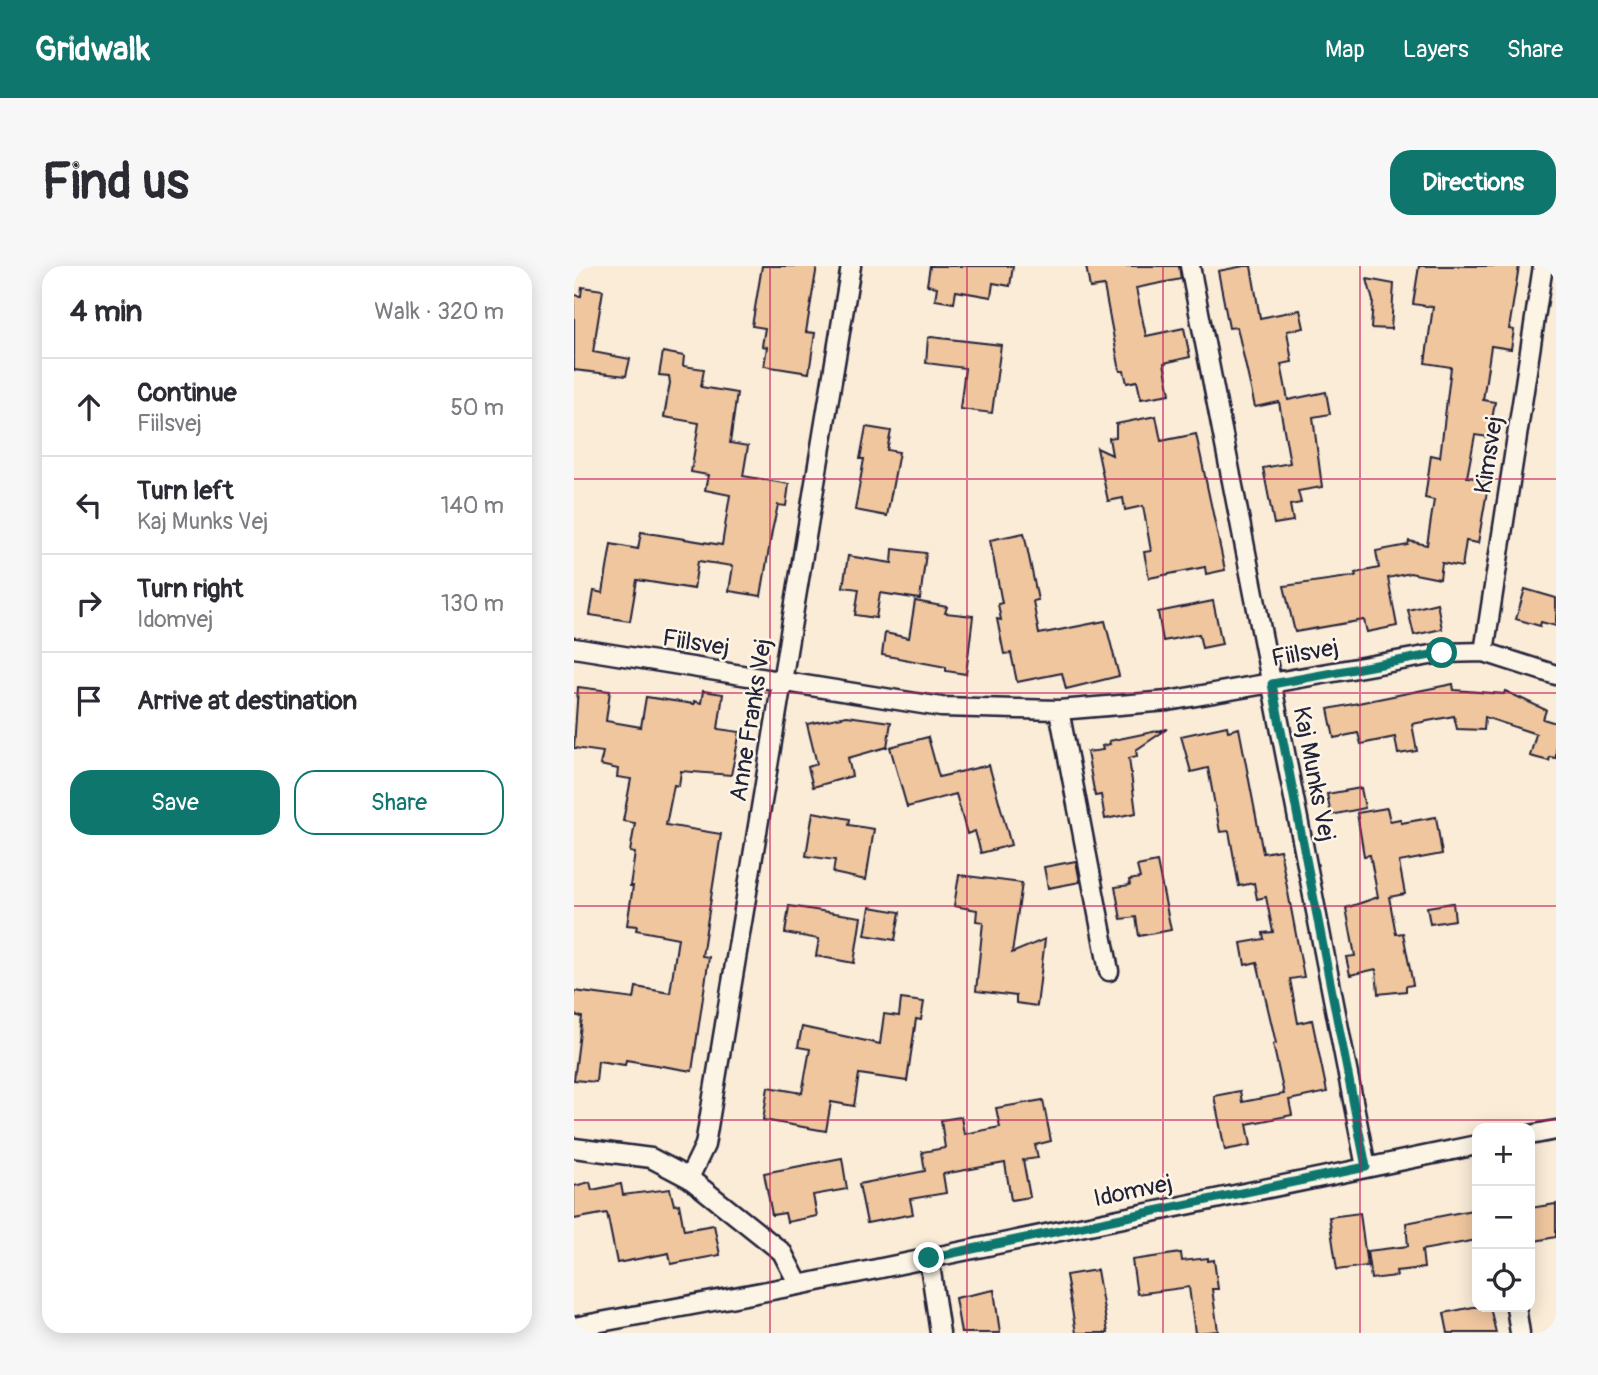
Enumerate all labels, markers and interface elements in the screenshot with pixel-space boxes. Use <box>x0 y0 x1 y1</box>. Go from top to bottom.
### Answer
text: Gridwalk <box>35 29 150 70</box>
text: Map <box>1325 35 1365 64</box>
text: Layers <box>1403 35 1469 64</box>
text: Share <box>1507 35 1563 64</box>
button: Directions <box>1390 150 1556 215</box>
text: Find us <box>42 152 189 213</box>
text: 4 min <box>70 293 143 330</box>
text: Walk · 320 m <box>374 297 504 326</box>
text: Continue <box>137 377 237 409</box>
icon: ahead <box>70 388 108 426</box>
text: 50 m <box>450 393 504 422</box>
text: Fiilsvej <box>137 409 202 438</box>
street label: Kimsvej <box>1469 414 1509 496</box>
text: Turn left <box>137 475 233 507</box>
icon: left <box>70 486 108 524</box>
text: 140 m <box>441 491 504 520</box>
text: Kaj Munks Vej <box>137 507 268 536</box>
text: Turn right <box>137 573 243 605</box>
icon: right <box>70 584 108 622</box>
text: 130 m <box>441 589 504 618</box>
text: Idomvej <box>137 605 213 634</box>
street label: Fiilsvej <box>660 623 732 663</box>
street label: Fiilsvej <box>1269 633 1341 673</box>
street label: Anne Franks Vej <box>724 636 778 804</box>
route start <box>1426 637 1457 668</box>
icon: arrive <box>70 682 108 720</box>
text: Arrive at destination <box>137 685 357 717</box>
street label: Kaj Munks Vej <box>1287 704 1341 844</box>
button: Save <box>70 770 280 835</box>
button: Share <box>294 770 504 835</box>
map controls <box>1472 1123 1535 1312</box>
button: + <box>1472 1123 1535 1186</box>
street label: Idomvej <box>1091 1169 1175 1213</box>
button: − <box>1472 1186 1535 1249</box>
route end <box>913 1242 944 1273</box>
button: locate <box>1472 1249 1535 1312</box>

